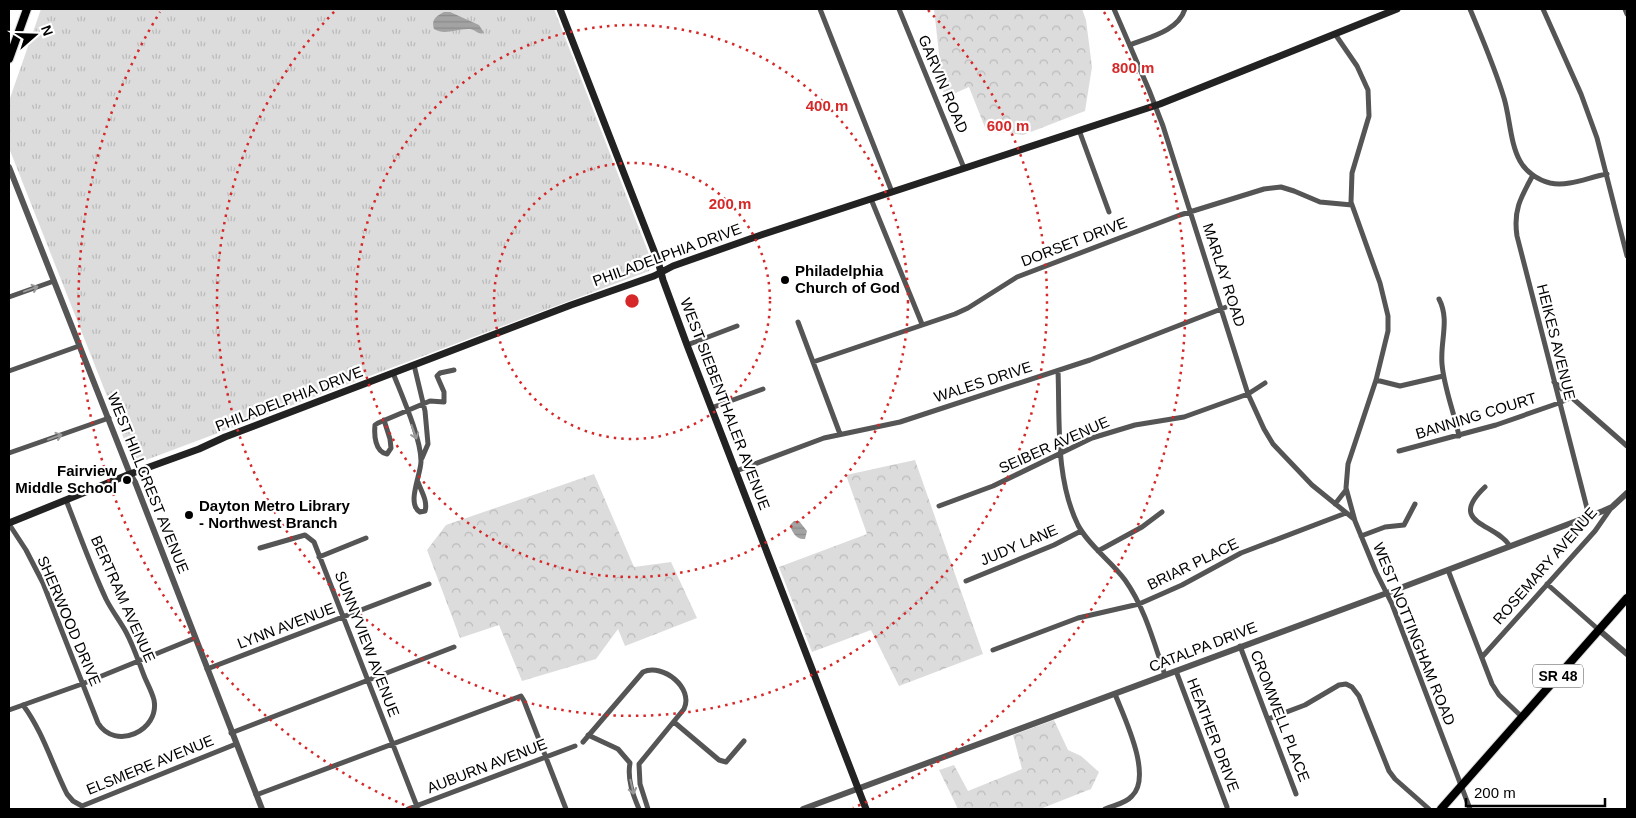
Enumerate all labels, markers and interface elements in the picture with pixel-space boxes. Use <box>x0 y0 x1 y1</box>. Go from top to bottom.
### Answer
north arrow <box>10 10 60 60</box>
text: N <box>38 23 56 38</box>
street label: GARVIN ROAD <box>915 32 972 135</box>
text: 800 m <box>1112 59 1154 76</box>
text: 400 m <box>806 97 848 114</box>
text: 600 m <box>987 117 1029 134</box>
text: 200 m <box>709 195 751 212</box>
street label: DORSET DRIVE <box>1018 213 1129 270</box>
street label: PHILADELPHIA DRIVE <box>590 220 743 289</box>
street label: MARLAY ROAD <box>1200 221 1249 329</box>
place label: Philadelphia Church of God <box>795 262 900 296</box>
marker: Philadelphia Church of God <box>779 274 791 286</box>
street label: HEIKES AVENUE <box>1534 282 1579 402</box>
one-way arrow <box>23 284 39 293</box>
centre of rings <box>623 292 641 310</box>
street label: WEST SIEBENTHALER AVENUE <box>677 296 774 512</box>
street label: WALES DRIVE <box>932 358 1034 405</box>
street label: PHILADELPHIA DRIVE <box>213 363 365 435</box>
street label: BANNING COURT <box>1413 389 1538 442</box>
street label: WEST HILLCREST AVENUE <box>104 390 193 576</box>
street label: SEIBER AVENUE <box>996 413 1112 476</box>
one-way arrow <box>410 423 419 439</box>
one-way arrow <box>46 432 62 441</box>
place label: Fairview Middle School <box>15 462 117 496</box>
marker: Fairview Middle School <box>121 474 133 486</box>
place label: Dayton Metro Library - Northwest Branch <box>199 497 351 531</box>
street label: ROSEMARY AVENUE <box>1489 504 1600 628</box>
marker: Dayton Metro Library - Northwest Branch <box>183 509 195 521</box>
street label: JUDY LANE <box>978 521 1060 568</box>
street label: BERTRAM AVENUE <box>88 533 159 665</box>
street label: BRIAR PLACE <box>1144 534 1241 593</box>
street label: WEST NOTTINGHAM ROAD <box>1370 540 1459 728</box>
street label: SHERWOOD DRIVE <box>34 553 105 688</box>
street label: SUNNYVIEW AVENUE <box>332 569 403 719</box>
street label: LYNN AVENUE <box>235 599 337 652</box>
street label: CATALPA DRIVE <box>1146 618 1259 675</box>
street label: CROMWELL PLACE <box>1248 648 1313 784</box>
road number: SR 48 <box>1533 664 1583 688</box>
street label: HEATHER DRIVE <box>1184 675 1243 794</box>
street label: ELSMERE AVENUE <box>84 731 216 798</box>
street label: AUBURN AVENUE <box>424 735 549 796</box>
scale bar <box>1466 776 1605 808</box>
one-way arrow <box>628 778 637 794</box>
text: 200 m <box>1474 784 1516 801</box>

